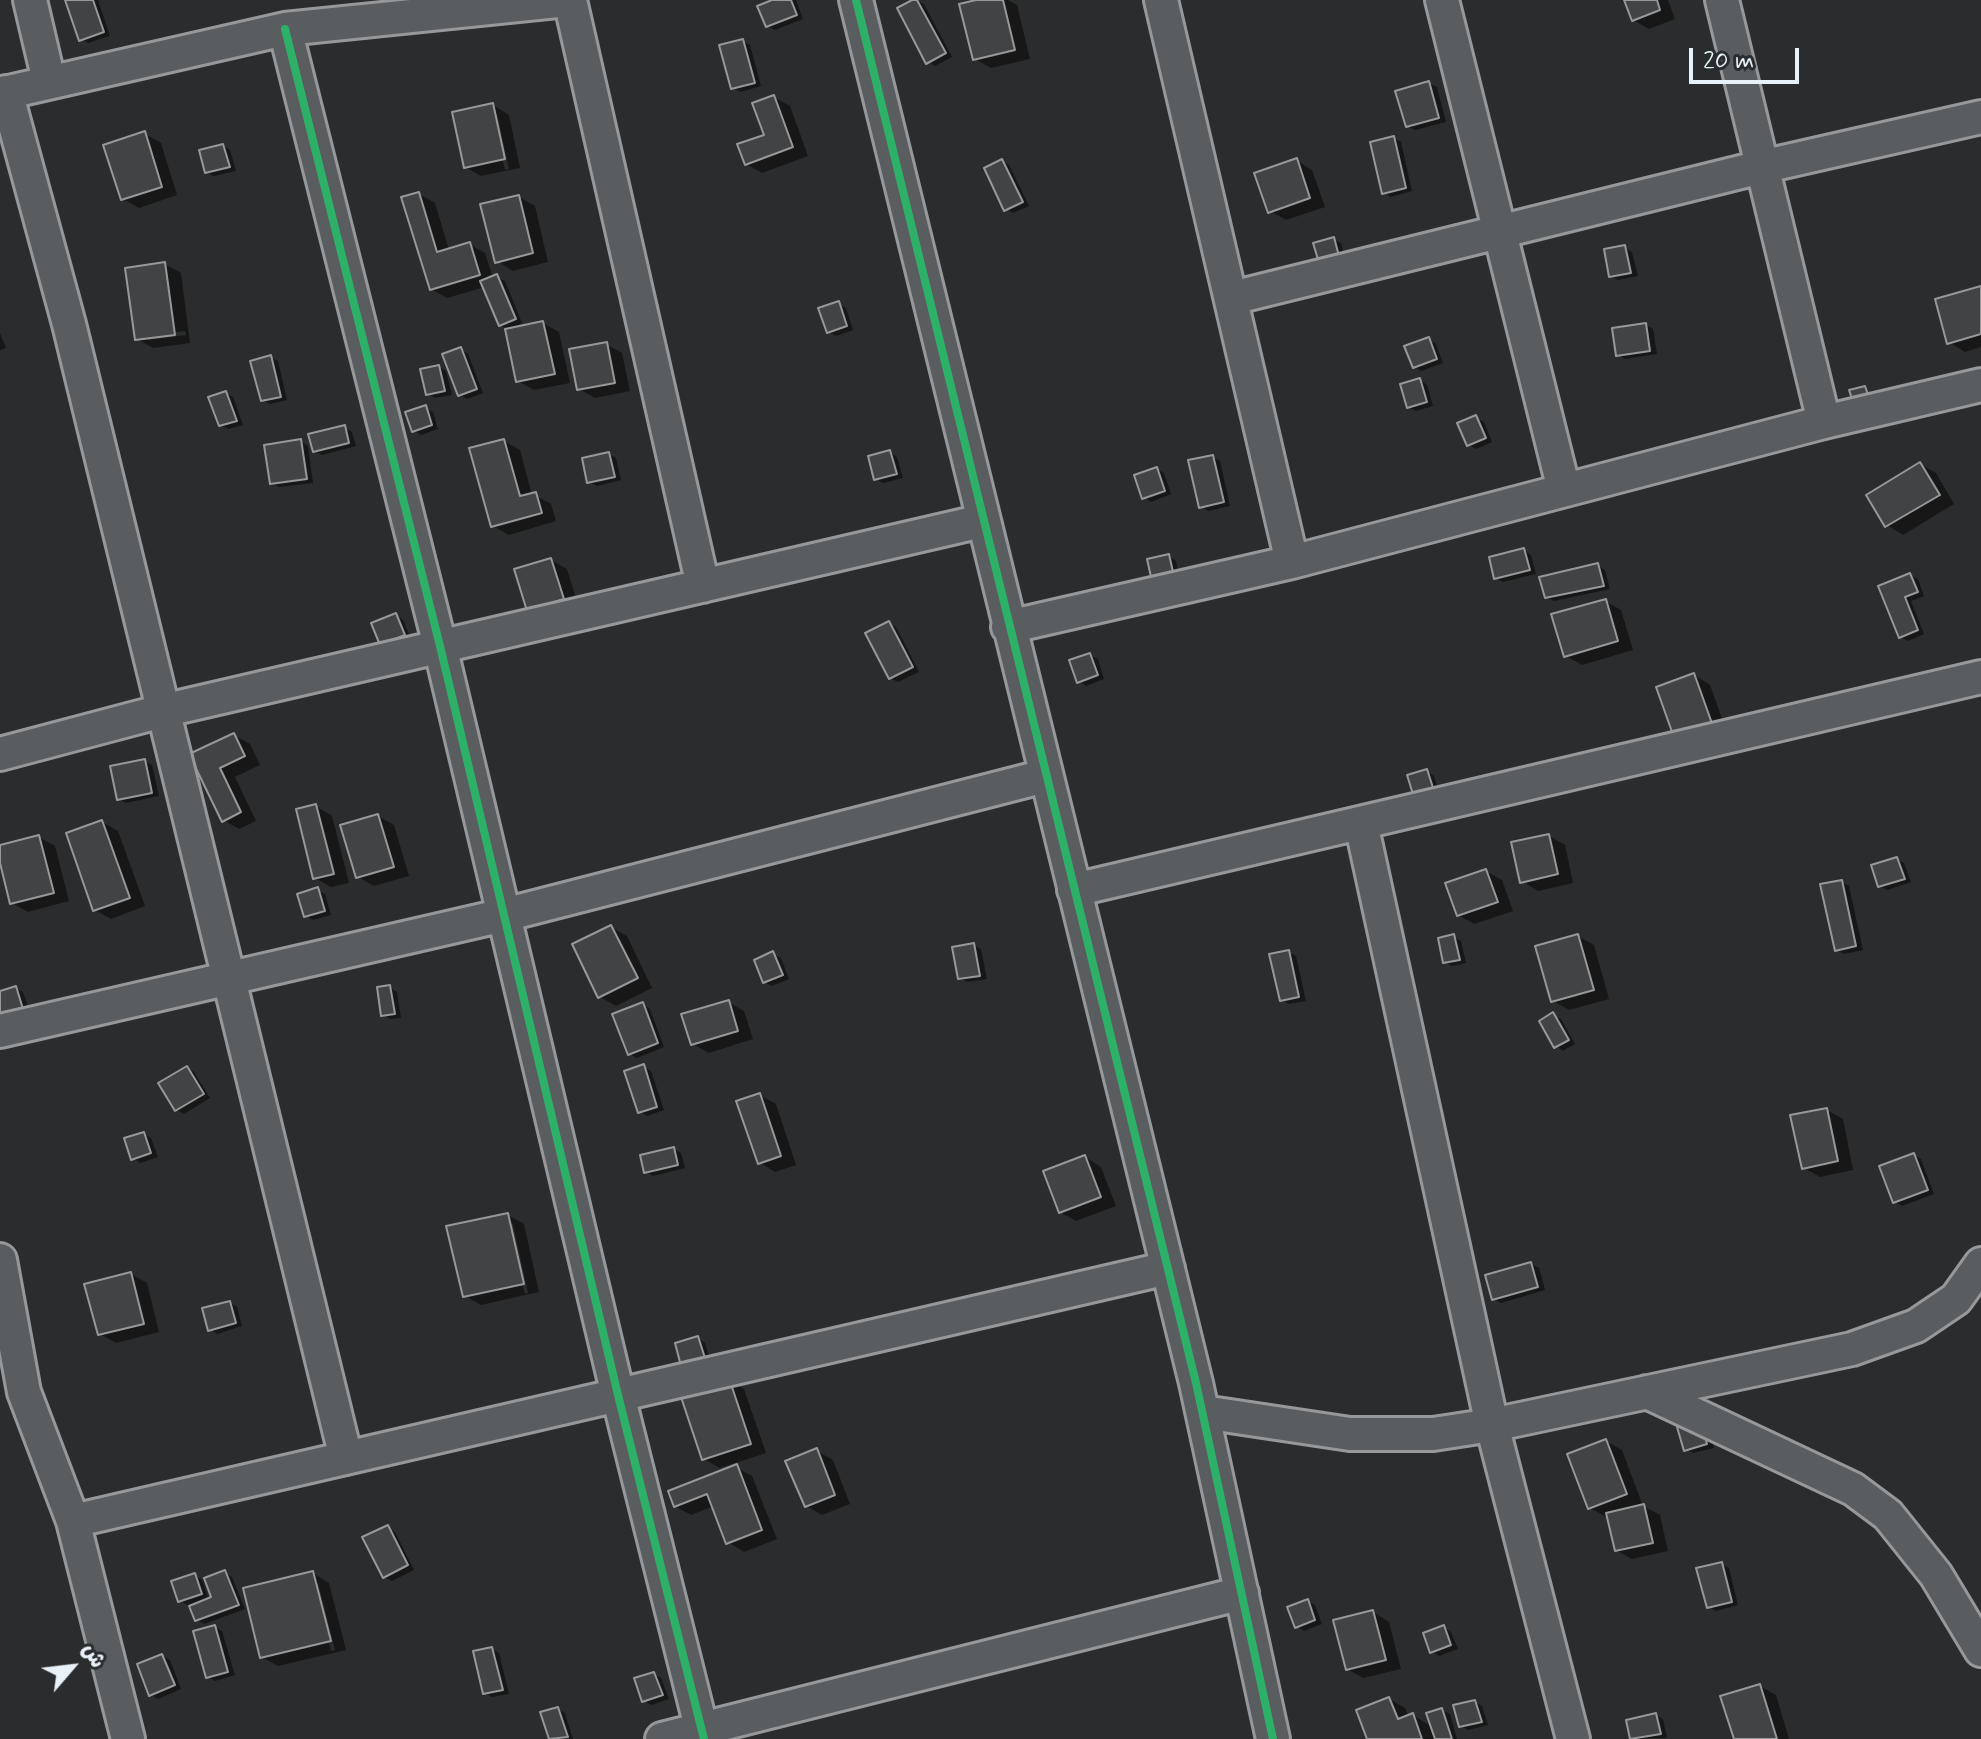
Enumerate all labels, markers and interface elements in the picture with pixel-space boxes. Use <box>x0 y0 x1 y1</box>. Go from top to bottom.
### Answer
scale bar <box>1693 32 1803 82</box>
text: 20 m <box>1703 46 1754 77</box>
north arrow <box>32 1627 112 1707</box>
text: ش <box>75 1638 111 1673</box>

